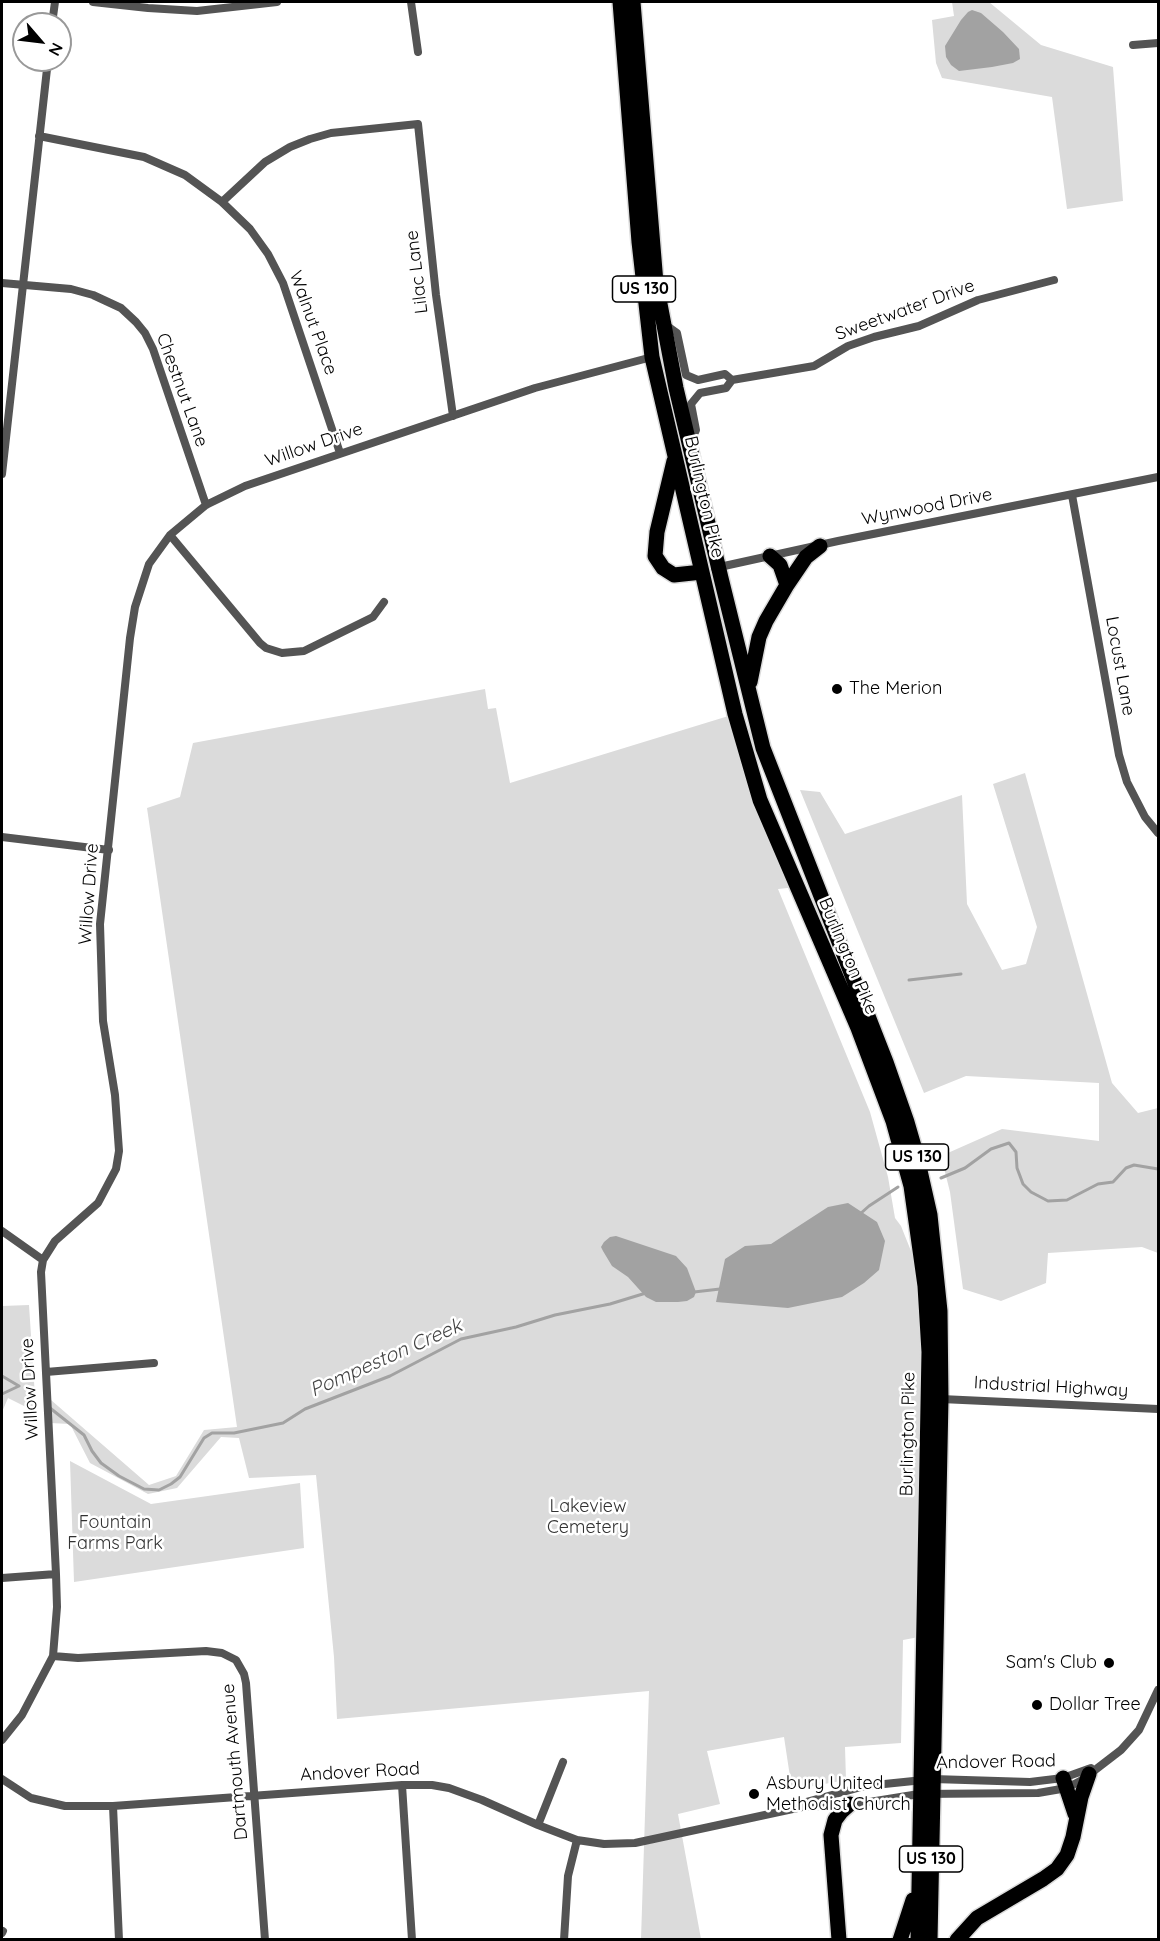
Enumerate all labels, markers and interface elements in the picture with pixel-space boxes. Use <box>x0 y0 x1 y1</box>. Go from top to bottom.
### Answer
north arrow <box>12 12 72 72</box>
text: N <box>45 40 68 59</box>
street label: Lilac Lane <box>401 229 433 315</box>
street label: Walnut Place <box>284 268 342 378</box>
street label: Sweetwater Drive <box>832 275 978 345</box>
road number: US 130 <box>612 276 676 302</box>
street label: Chestnut Lane <box>151 330 213 450</box>
street label: Willow Drive <box>262 418 366 472</box>
street label: Burlington Pike <box>679 434 729 560</box>
street label: Wynwood Drive <box>860 484 994 530</box>
street label: Locust Lane <box>1101 615 1139 717</box>
place label: The Merion <box>849 678 942 700</box>
marker: The Merion <box>830 682 844 696</box>
street label: Willow Drive <box>75 842 103 946</box>
street label: Burlington Pike <box>814 894 882 1018</box>
road number: US 130 <box>886 1144 948 1170</box>
water label: Pompeston Creek <box>306 1314 466 1402</box>
street label: Willow Drive <box>17 1338 43 1440</box>
street label: Burlington Pike <box>896 1371 920 1497</box>
street label: Industrial Highway <box>973 1372 1129 1402</box>
park label: Lakeview Cemetery <box>547 1496 629 1538</box>
park label: Fountain Farms Park <box>67 1512 163 1555</box>
place label: Sam's Club <box>1006 1652 1097 1674</box>
marker: Sam's Club <box>1102 1656 1116 1670</box>
street label: Dartmouth Avenue <box>217 1683 253 1841</box>
place label: Dollar Tree <box>1049 1694 1141 1716</box>
marker: Dollar Tree <box>1030 1698 1044 1712</box>
street label: Andover Road <box>936 1750 1056 1774</box>
street label: Andover Road <box>300 1758 420 1786</box>
place label: Asbury United Methodist Church <box>766 1773 911 1816</box>
marker: Asbury United Methodist Church <box>747 1787 761 1801</box>
road number: US 130 <box>900 1846 962 1872</box>

